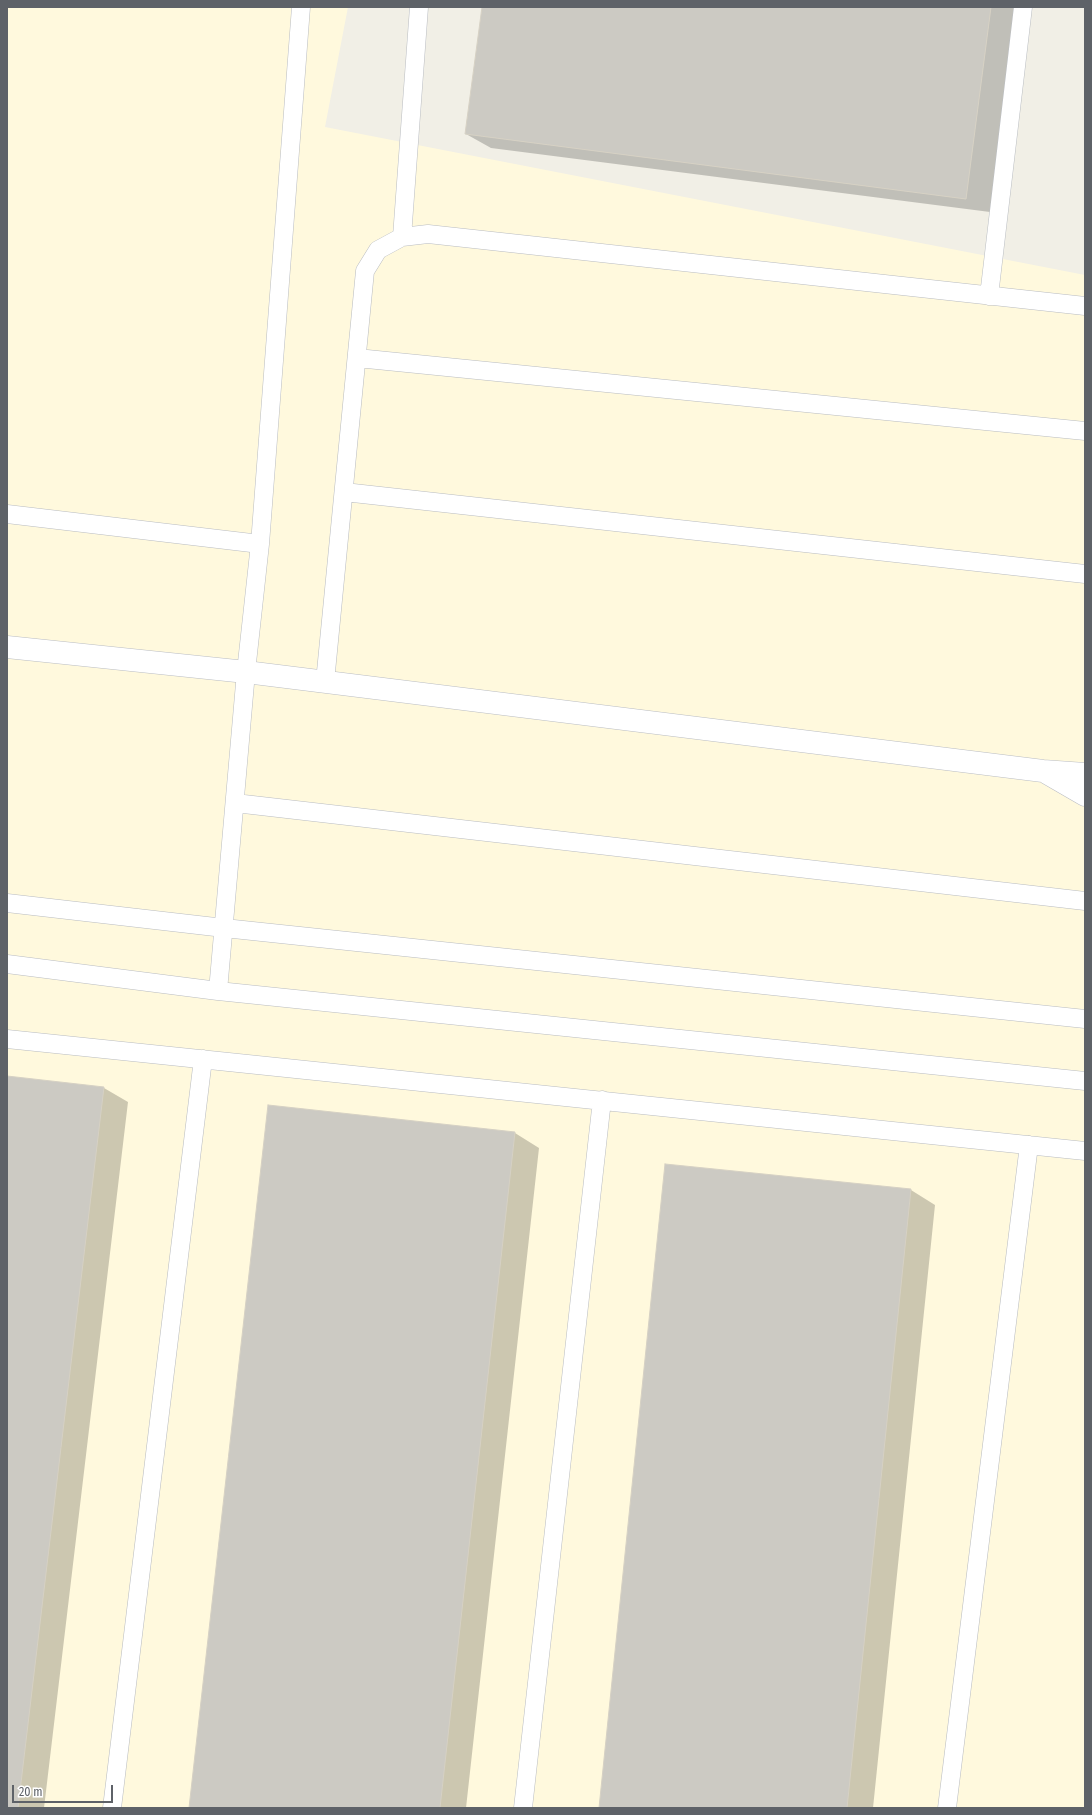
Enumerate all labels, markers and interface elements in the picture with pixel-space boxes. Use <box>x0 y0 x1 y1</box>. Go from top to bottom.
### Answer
scale bar <box>14 1777 115 1803</box>
text: 20 m <box>19 1785 43 1799</box>

